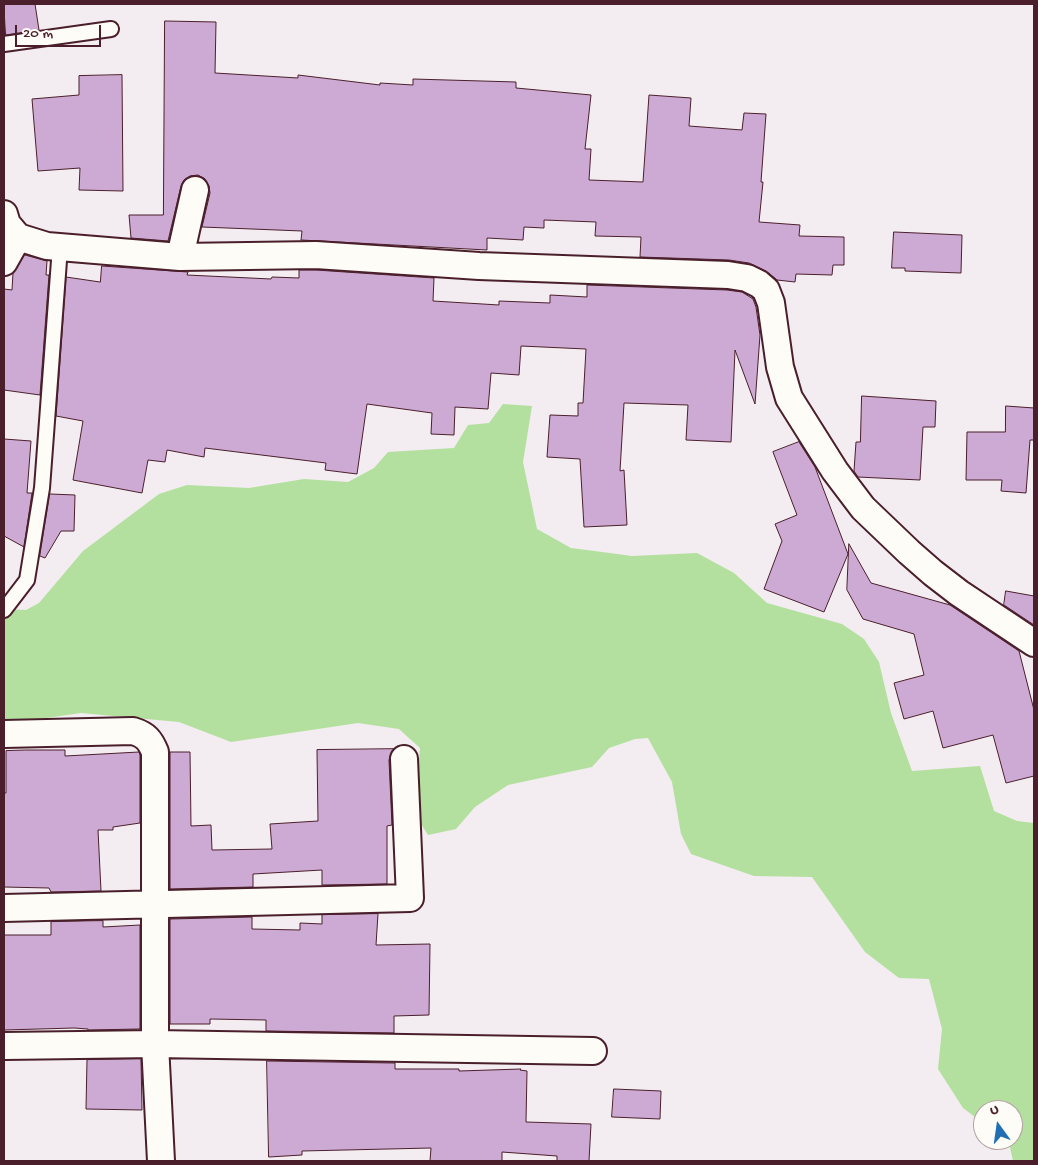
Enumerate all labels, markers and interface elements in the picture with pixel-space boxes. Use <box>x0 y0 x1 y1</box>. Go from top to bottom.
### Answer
scale bar <box>18 15 104 47</box>
text: 20 m <box>23 25 53 43</box>
north arrow <box>973 1100 1023 1150</box>
text: U <box>989 1102 1000 1120</box>

